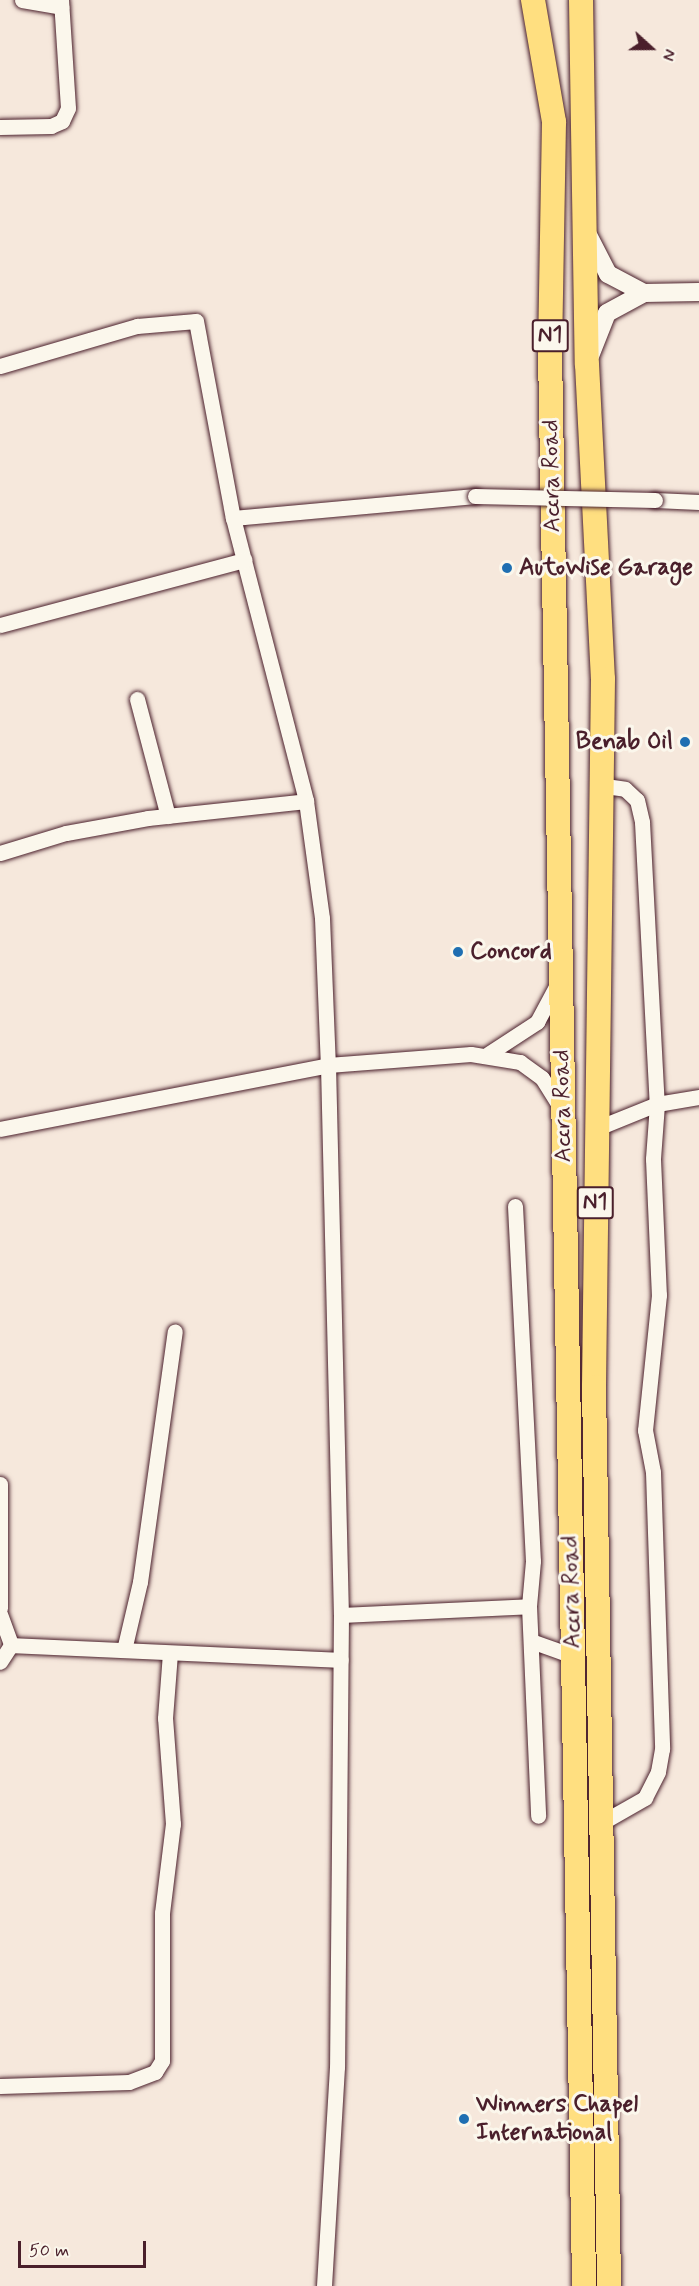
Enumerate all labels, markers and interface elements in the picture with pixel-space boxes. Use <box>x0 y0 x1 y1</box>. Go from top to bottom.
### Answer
north arrow <box>621 18 681 78</box>
text: N <box>657 46 680 63</box>
road number: N1 <box>530 317 570 355</box>
street label: Accra Road <box>537 420 567 532</box>
place label: AutoWise Garage <box>519 554 689 582</box>
marker: AutoWise Garage <box>500 561 514 575</box>
place label: Benab Oil <box>574 728 673 756</box>
marker: Benab Oil <box>678 735 692 749</box>
place label: Concord <box>470 938 552 966</box>
marker: Concord <box>451 945 465 959</box>
street label: Accra Road <box>548 1050 578 1162</box>
road number: N1 <box>576 1184 614 1222</box>
street label: Accra Road <box>557 1536 587 1648</box>
place label: Winners Chapel International <box>476 2091 641 2147</box>
marker: Winners Chapel International <box>457 2112 471 2126</box>
scale bar <box>21 2229 148 2267</box>
text: 50 m <box>29 2239 69 2263</box>

